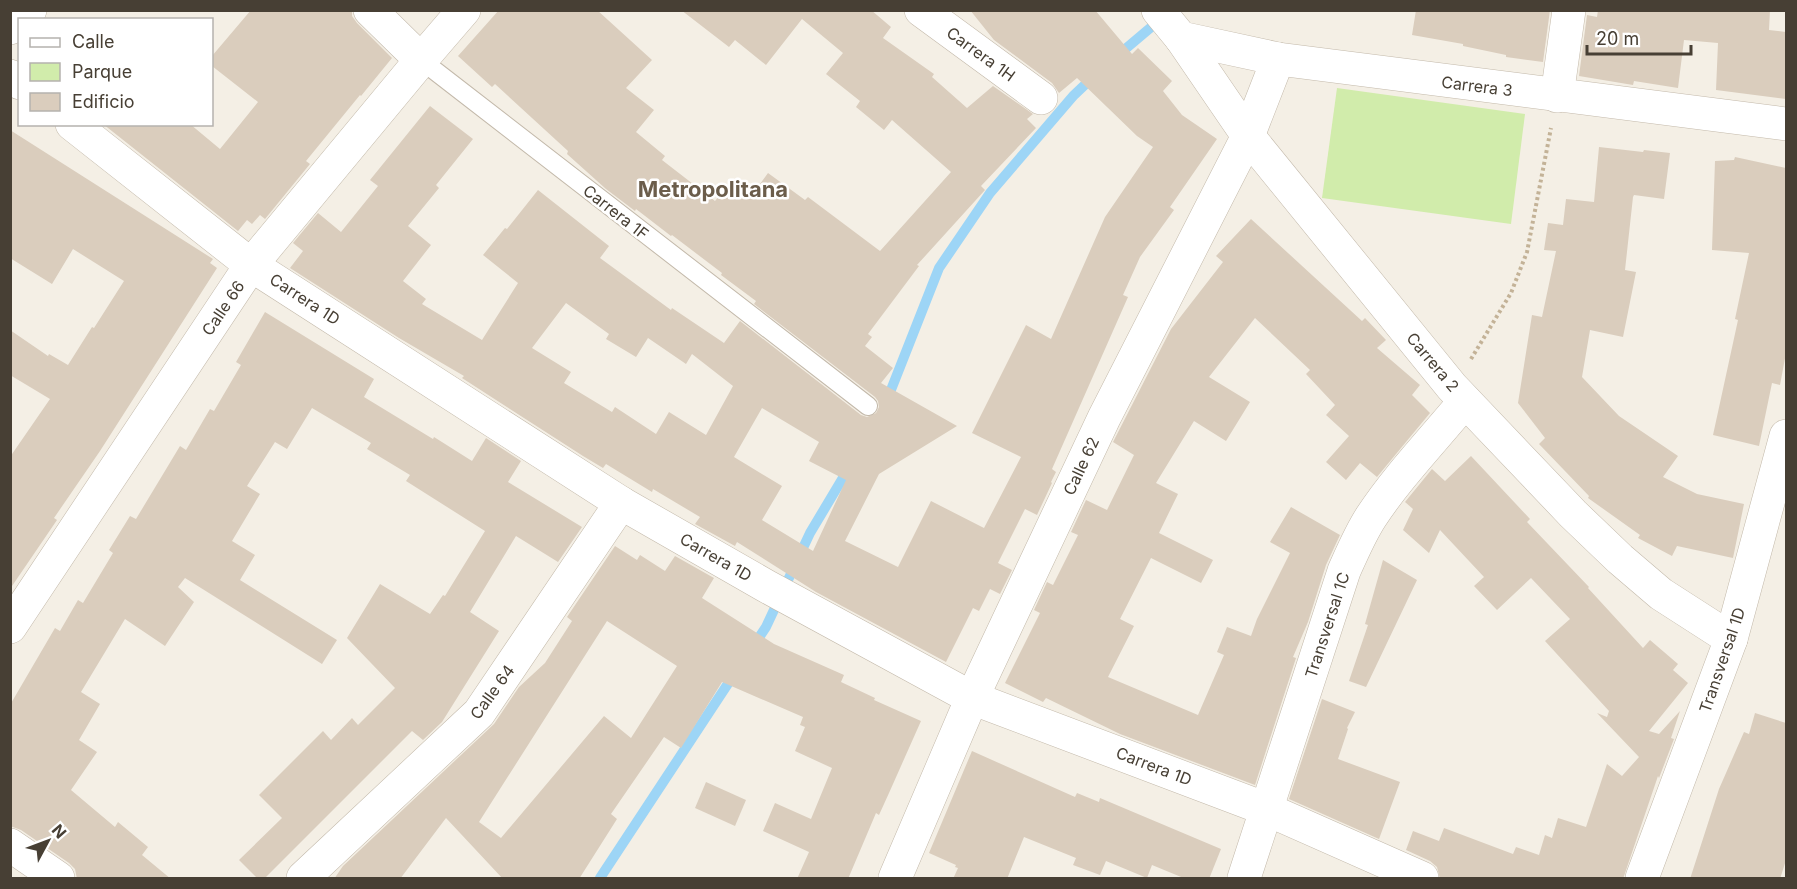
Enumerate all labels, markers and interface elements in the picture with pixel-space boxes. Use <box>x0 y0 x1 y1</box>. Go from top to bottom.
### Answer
legend <box>18 18 213 126</box>
scale bar <box>1587 18 1690 56</box>
street label: Carrera 1H <box>943 22 1019 86</box>
text: 20 m <box>1596 28 1639 49</box>
text: Calle <box>72 31 114 52</box>
text: Parque <box>72 61 132 82</box>
street label: Carrera 3 <box>1440 72 1514 100</box>
text: Edificio <box>72 91 135 112</box>
district label: Metropolitana <box>638 176 788 202</box>
street label: Carrera 1F <box>579 180 653 244</box>
street label: Carrera 1D <box>266 269 344 329</box>
street label: Calle 66 <box>197 277 249 339</box>
street label: Carrera 2 <box>1402 328 1464 396</box>
street label: Calle 62 <box>1059 434 1103 498</box>
street label: Carrera 1D <box>677 528 755 586</box>
street label: Transversal 1C <box>1300 569 1354 681</box>
street label: Transversal 1D <box>1695 605 1749 715</box>
street label: Calle 64 <box>466 661 518 723</box>
street label: Carrera 1D <box>1113 742 1195 790</box>
north arrow <box>18 811 78 871</box>
text: N <box>48 820 71 842</box>

